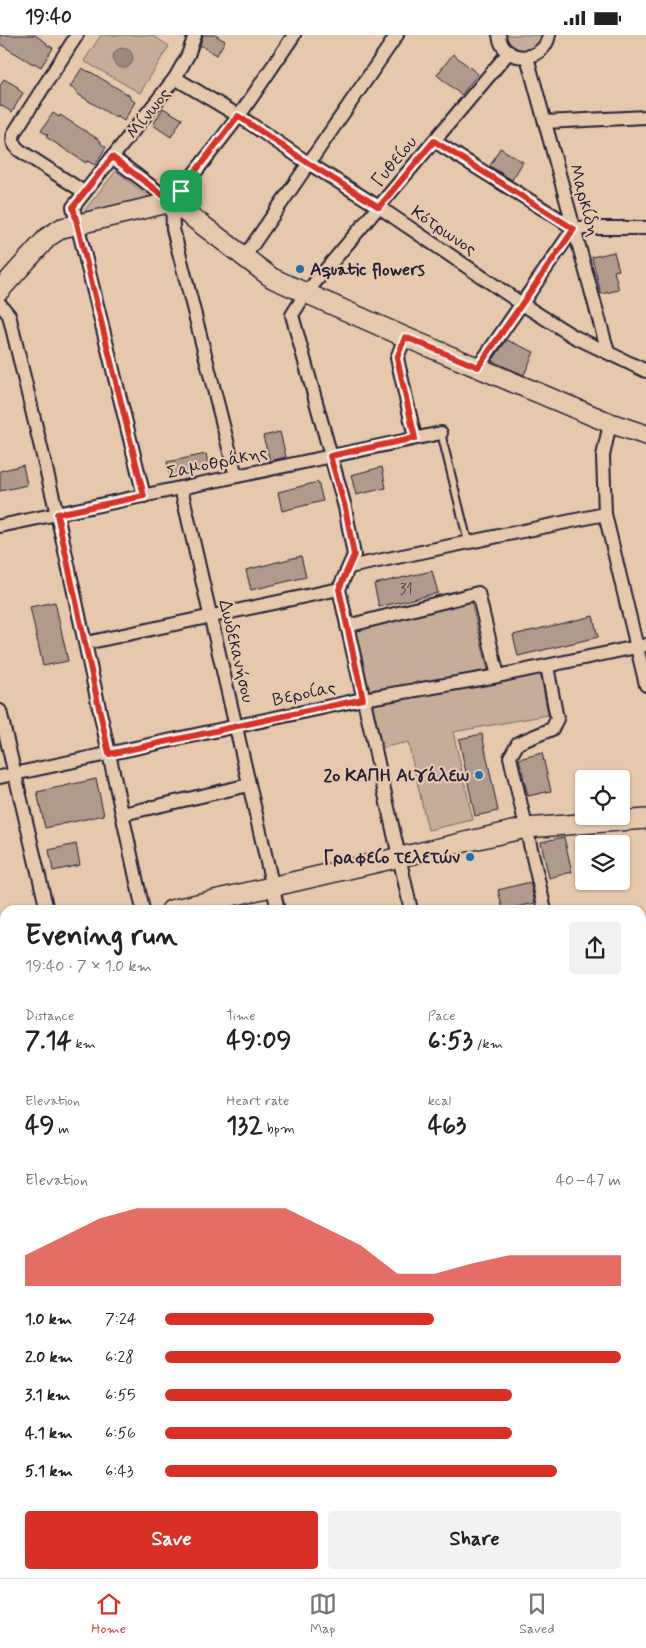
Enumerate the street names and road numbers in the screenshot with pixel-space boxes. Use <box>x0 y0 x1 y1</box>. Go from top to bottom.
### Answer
street label: Μίνωος <box>121 83 176 144</box>
street label: Γυθείου <box>366 131 423 192</box>
street label: Μαρκίδη <box>563 161 605 239</box>
street label: Κότρωνος <box>406 200 481 262</box>
street label: Σαμοθράκης <box>165 441 270 485</box>
street label: Δωδεκανήσου <box>212 597 260 705</box>
street label: Βεροίας <box>271 676 338 712</box>

